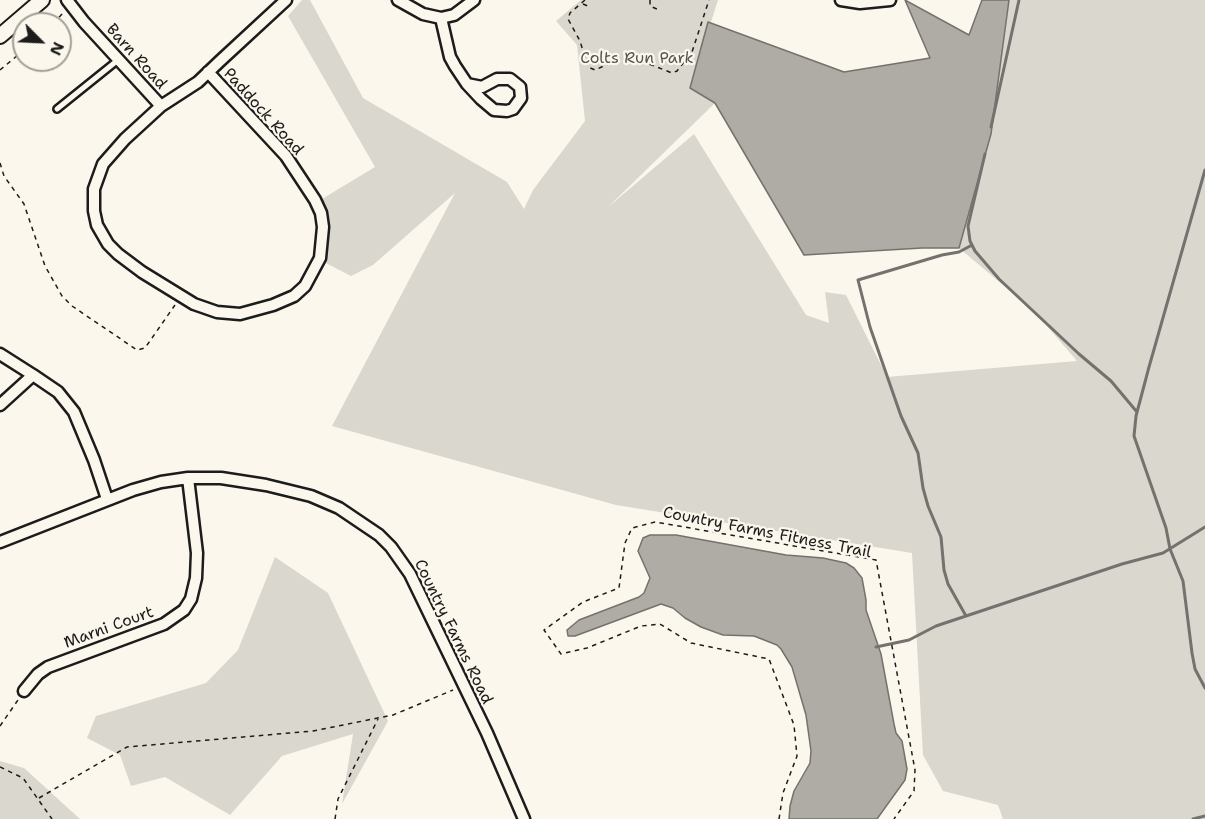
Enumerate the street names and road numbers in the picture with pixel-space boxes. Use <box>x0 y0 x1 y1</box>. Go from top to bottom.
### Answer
street label: Barn Road <box>102 20 170 94</box>
street label: Paddock Road <box>219 64 307 160</box>
street label: Country Farms Fitness Trail <box>661 503 873 563</box>
street label: Country Farms Road <box>410 556 496 708</box>
street label: Marni Court <box>62 603 156 653</box>

